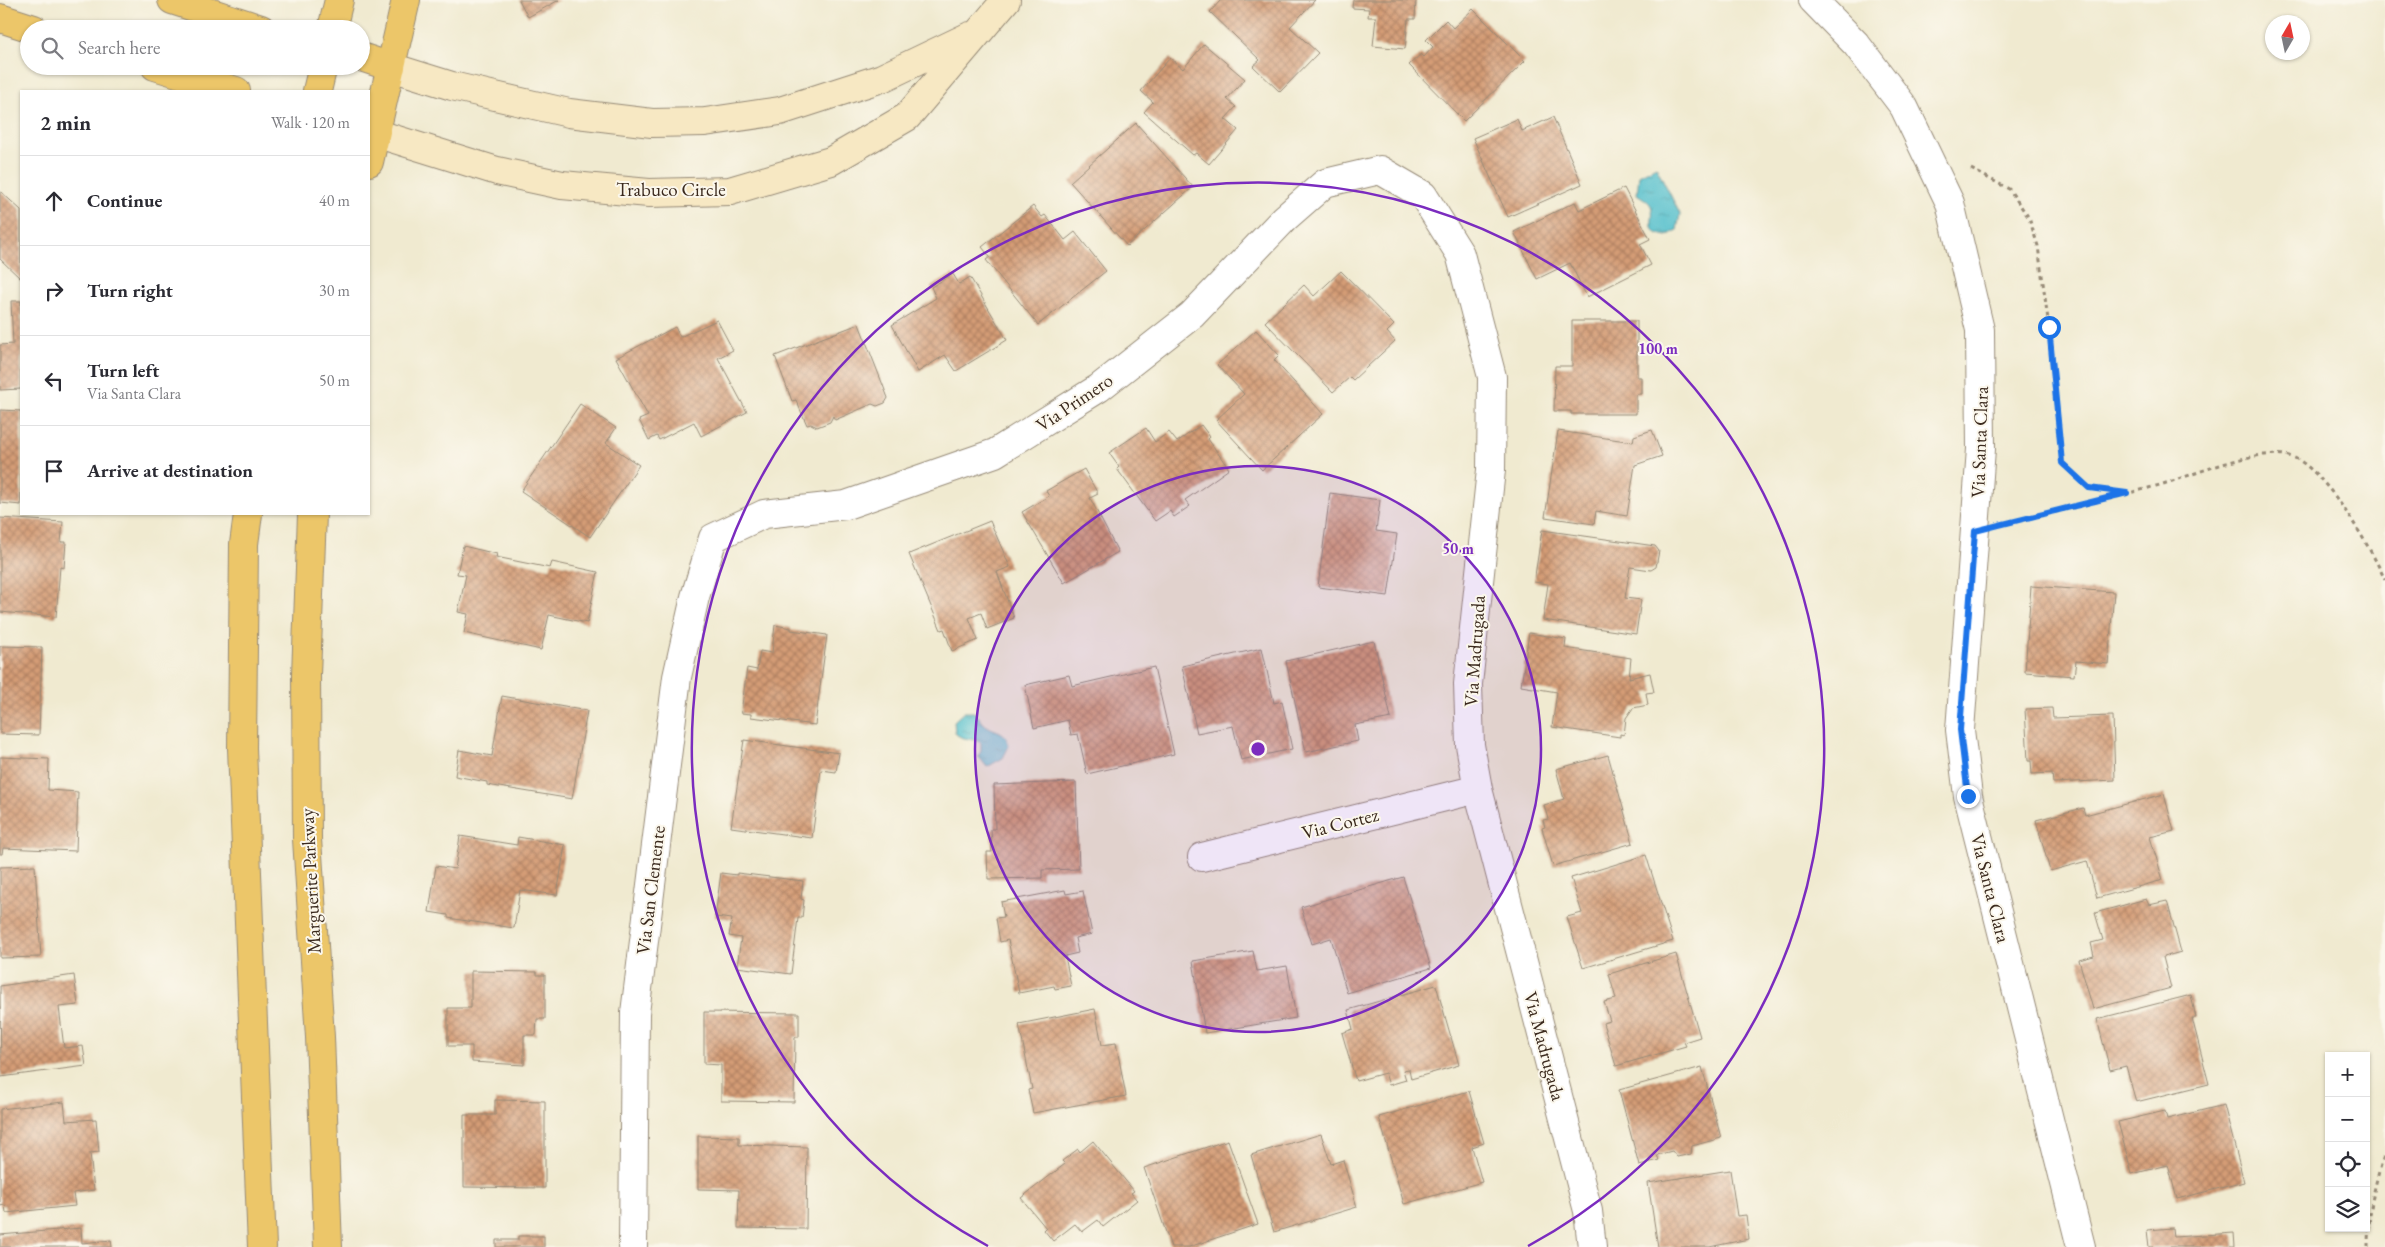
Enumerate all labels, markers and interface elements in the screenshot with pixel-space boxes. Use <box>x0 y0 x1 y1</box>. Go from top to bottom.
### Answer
north arrow <box>2265 15 2310 60</box>
search box <box>20 20 370 75</box>
icon: search <box>38 34 66 62</box>
text: Search here <box>78 35 160 60</box>
text: 2 min <box>40 109 91 136</box>
text: Walk · 120 m <box>271 112 350 133</box>
street label: Trabuco Circle <box>616 177 726 202</box>
icon: ahead <box>40 187 68 215</box>
text: Continue <box>87 188 162 213</box>
text: 40 m <box>319 190 350 211</box>
icon: right <box>40 277 68 305</box>
text: Turn right <box>87 278 173 303</box>
text: 30 m <box>319 280 350 301</box>
route start <box>2038 316 2061 339</box>
text: 100 m <box>1638 339 1678 358</box>
text: Turn left <box>87 358 159 383</box>
icon: left <box>40 367 68 395</box>
street label: Via Primero <box>1031 367 1118 437</box>
text: 50 m <box>319 370 350 391</box>
text: Via Santa Clara <box>87 383 181 404</box>
street label: Via Santa Clara <box>1965 385 1994 498</box>
icon: arrive <box>40 457 68 485</box>
text: Arrive at destination <box>87 458 253 483</box>
text: 50 m <box>1442 539 1474 558</box>
street label: Via Madrugada <box>1458 594 1491 708</box>
centre of rings <box>1249 740 1267 758</box>
route end <box>1957 785 1980 808</box>
street label: Via Cortez <box>1299 802 1382 845</box>
street label: Marguerite Parkway <box>294 807 327 954</box>
street label: Via San Clemente <box>630 824 671 956</box>
street label: Via Santa Clara <box>1965 831 2016 946</box>
street label: Via Madrugada <box>1518 989 1571 1104</box>
map controls <box>2325 1052 2370 1232</box>
button: + <box>2325 1052 2370 1097</box>
button: − <box>2325 1097 2370 1142</box>
button: locate <box>2325 1142 2370 1187</box>
button: layers <box>2325 1187 2370 1232</box>

